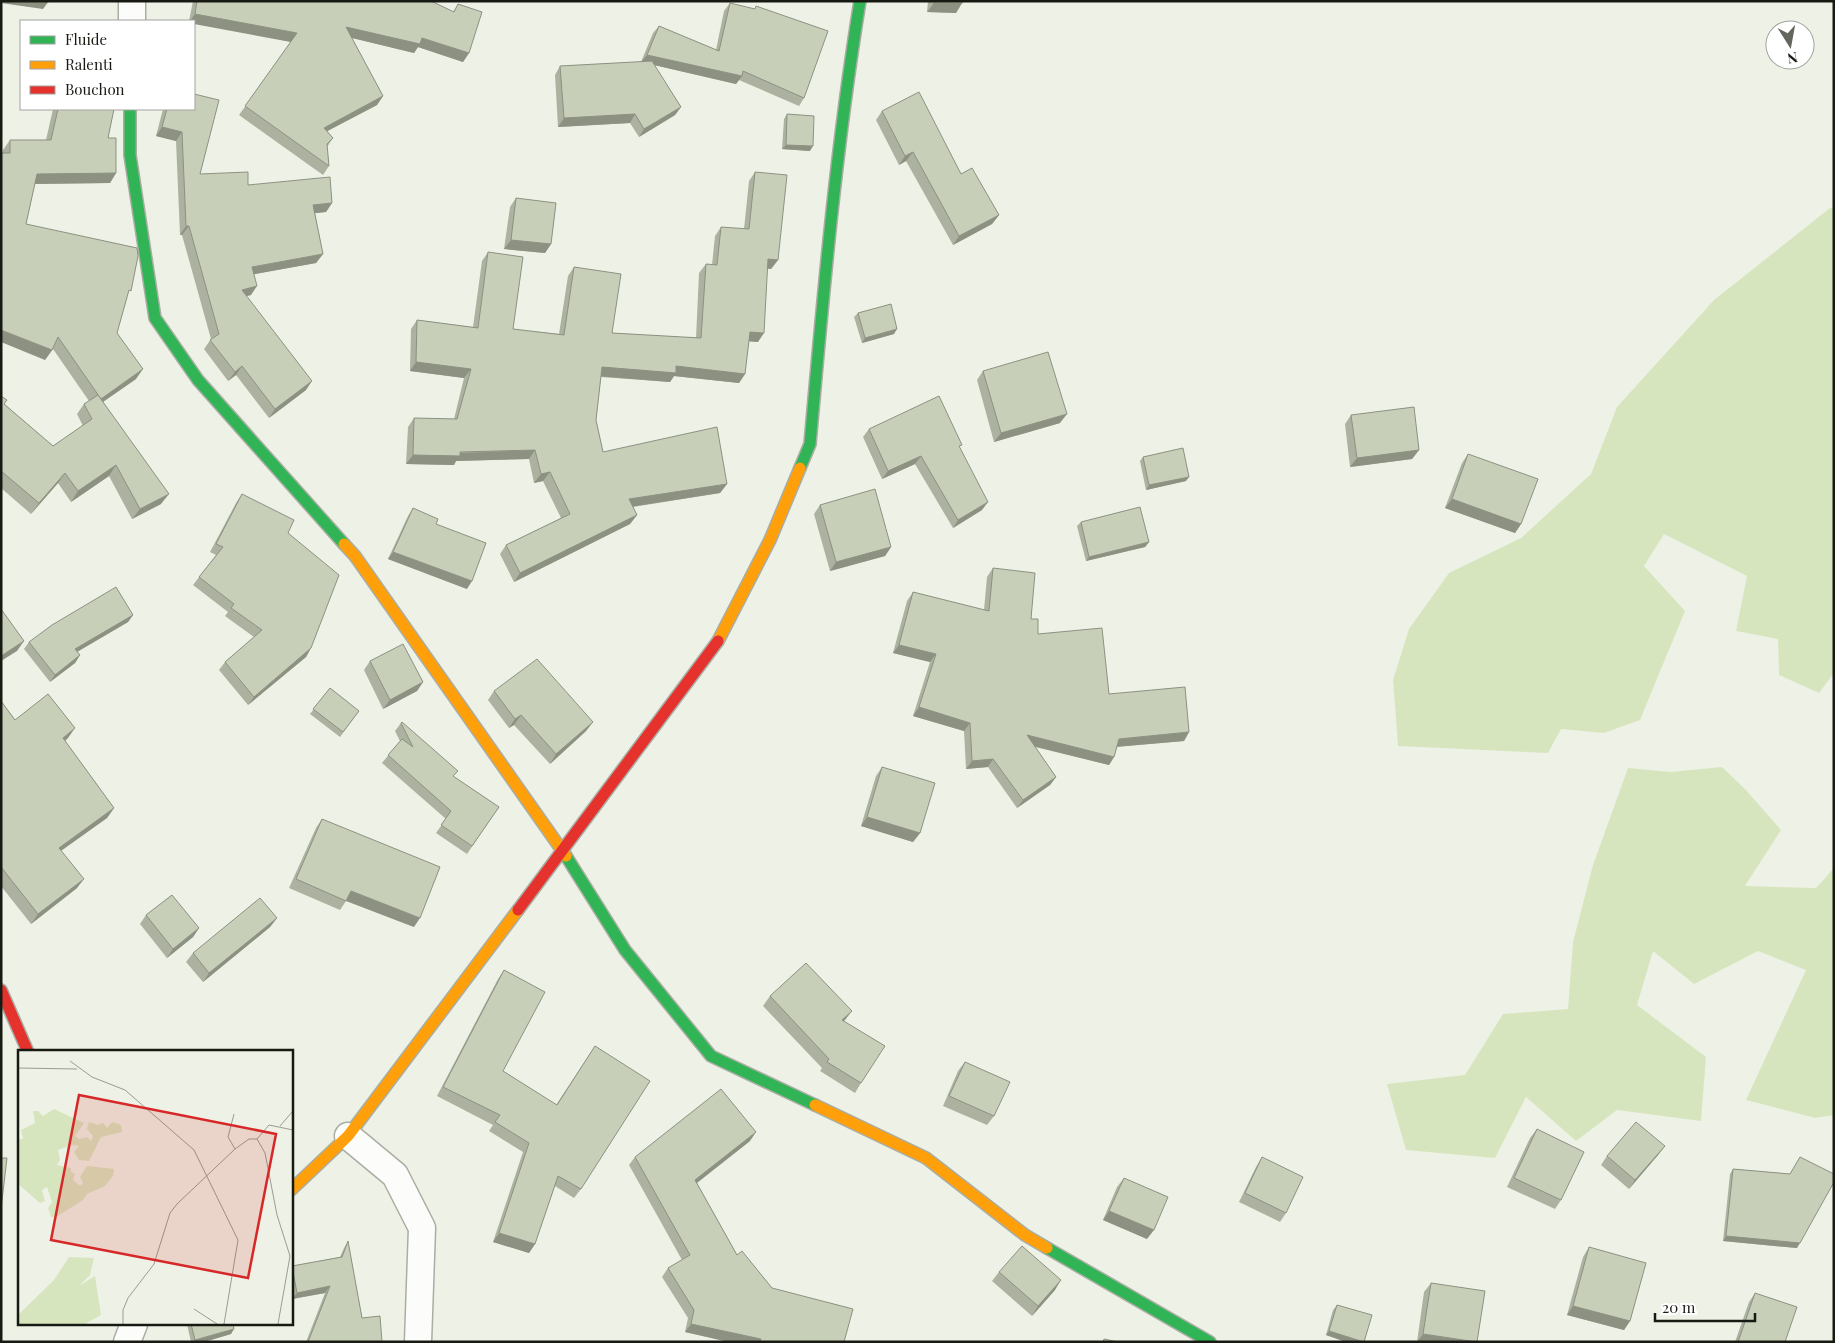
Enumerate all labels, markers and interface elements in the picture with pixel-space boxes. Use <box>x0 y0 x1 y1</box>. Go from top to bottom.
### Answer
legend <box>20 20 195 110</box>
north arrow <box>1765 20 1815 70</box>
text: Fluide <box>65 29 107 49</box>
text: N <box>1786 48 1799 69</box>
text: Ralenti <box>65 54 113 74</box>
text: Bouchon <box>65 79 125 99</box>
inset map <box>18 1050 292 1326</box>
scale bar <box>1655 1290 1755 1322</box>
text: 20 m <box>1662 1297 1696 1317</box>

